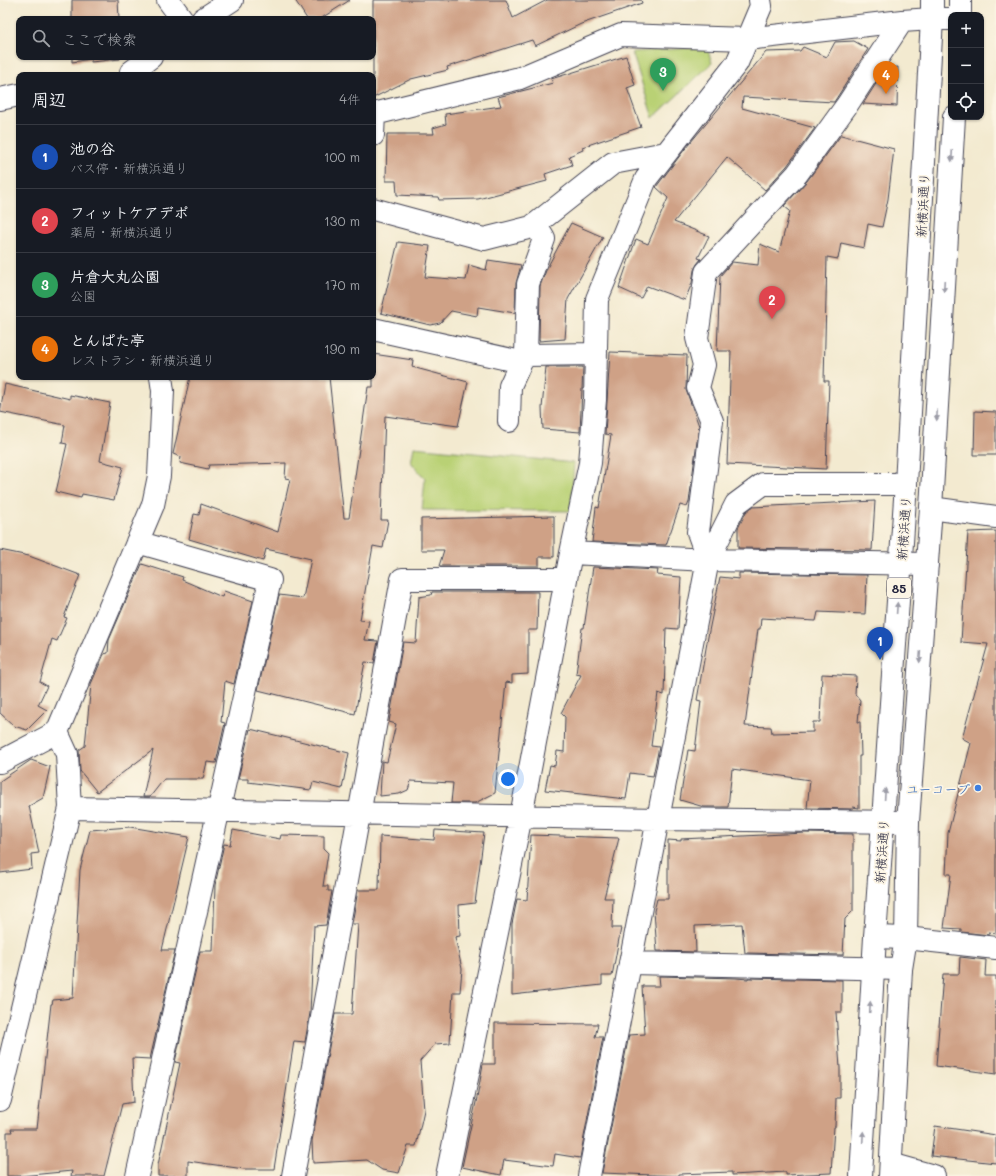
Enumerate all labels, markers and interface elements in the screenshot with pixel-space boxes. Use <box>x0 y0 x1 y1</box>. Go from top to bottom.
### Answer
map controls <box>948 12 984 120</box>
button: + <box>948 12 984 48</box>
search box <box>16 16 376 60</box>
icon: search <box>30 27 52 49</box>
text: ここで検索 <box>62 29 137 49</box>
button: − <box>948 48 984 84</box>
pin: 3 <box>650 58 676 91</box>
pin: 4 <box>873 61 899 94</box>
button: locate <box>948 84 984 120</box>
text: 周辺 <box>32 88 66 110</box>
text: 4件 <box>339 90 360 107</box>
text: 池の谷 <box>70 138 115 158</box>
text: 1 <box>42 148 48 165</box>
text: 100 m <box>324 148 360 165</box>
one-way arrow <box>949 150 955 163</box>
text: バス停 · 新横浜通り <box>70 159 188 176</box>
street label: 新横浜通り <box>912 172 932 238</box>
text: フィットケアデポ <box>70 202 189 222</box>
text: 2 <box>41 212 49 229</box>
text: 130 m <box>324 212 360 229</box>
text: 薬局 · 新横浜通り <box>70 223 175 240</box>
text: 片倉大丸公園 <box>70 266 160 286</box>
text: 3 <box>41 276 49 293</box>
text: 170 m <box>324 276 360 293</box>
one-way arrow <box>941 280 948 292</box>
pin: 2 <box>759 286 785 319</box>
text: 公園 <box>70 287 96 304</box>
text: とんぱた亭 <box>70 330 145 350</box>
text: 4 <box>41 340 49 357</box>
text: 190 m <box>324 340 360 357</box>
text: レストラン · 新横浜通り <box>70 351 215 368</box>
one-way arrow <box>933 409 940 421</box>
street label: 新横浜通り <box>892 495 914 561</box>
road number: 85 <box>887 578 911 598</box>
one-way arrow <box>894 602 901 614</box>
pin: 1 <box>867 627 893 660</box>
one-way arrow <box>916 651 923 663</box>
your location <box>498 769 518 789</box>
place label: ユーコープ <box>906 780 970 797</box>
marker: ユーコープ <box>973 783 983 793</box>
one-way arrow <box>881 788 888 800</box>
street label: 新横浜通り <box>870 818 892 884</box>
one-way arrow <box>867 1001 874 1013</box>
one-way arrow <box>860 1131 867 1143</box>

